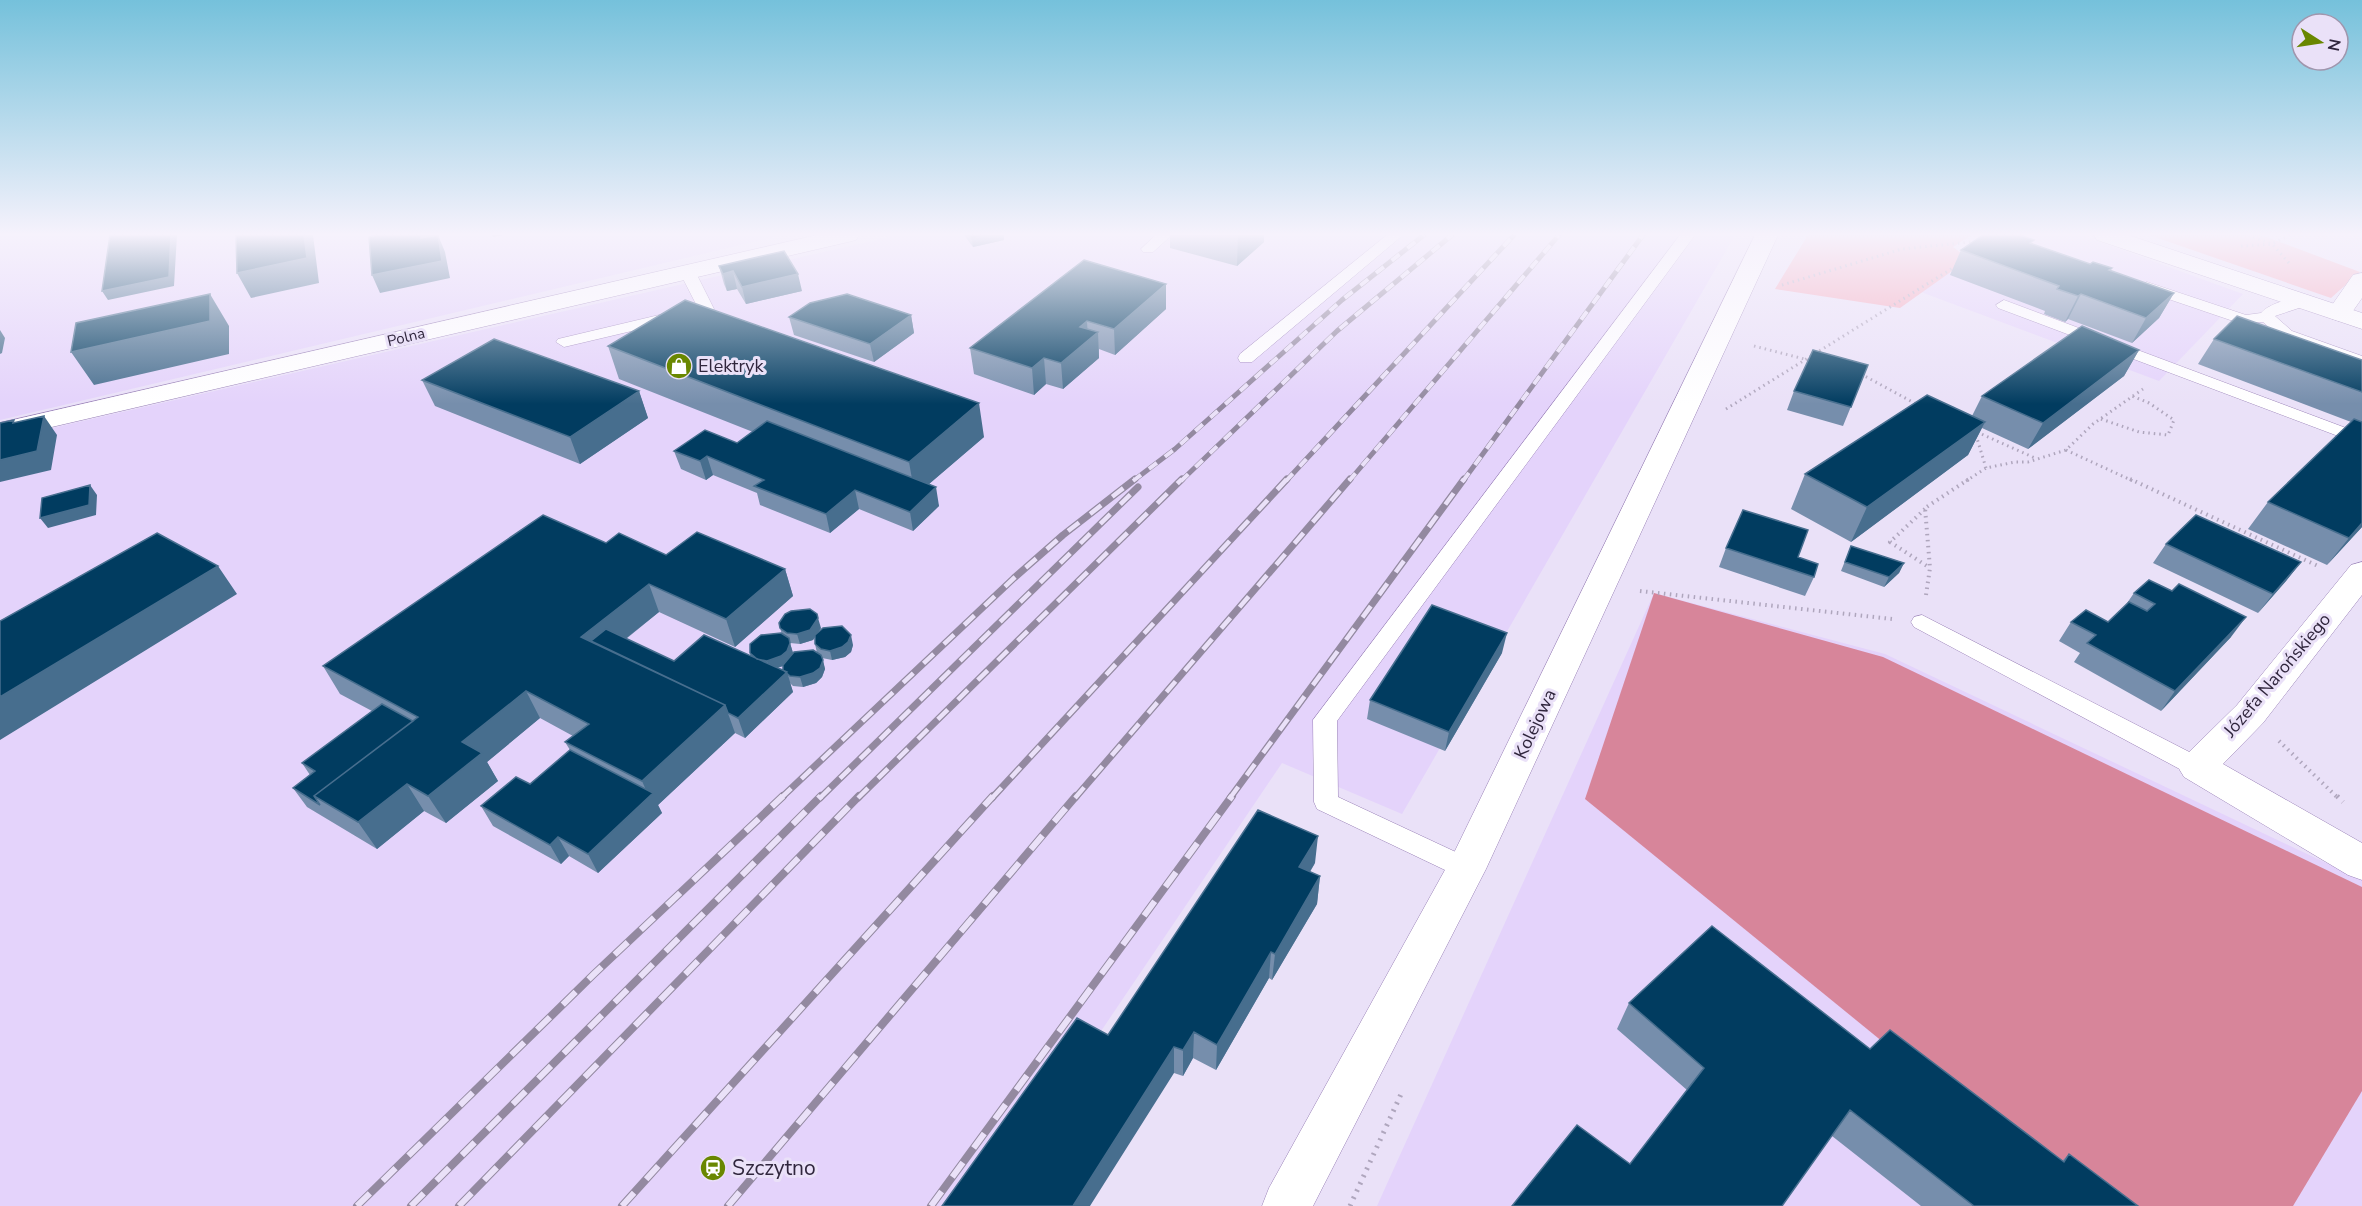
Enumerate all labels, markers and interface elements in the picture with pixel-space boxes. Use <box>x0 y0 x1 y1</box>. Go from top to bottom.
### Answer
north arrow <box>2290 12 2350 72</box>
text: N <box>2322 37 2346 53</box>
street label: Polna <box>385 323 427 351</box>
shop icon: Elektryk <box>664 351 694 381</box>
place label: Elektryk <box>698 354 765 378</box>
street label: Józefa Narońskiego <box>2217 608 2336 743</box>
street label: Kolejowa <box>1508 685 1562 763</box>
station icon: Szczytno <box>698 1153 728 1183</box>
place label: Szczytno <box>732 1154 816 1182</box>

